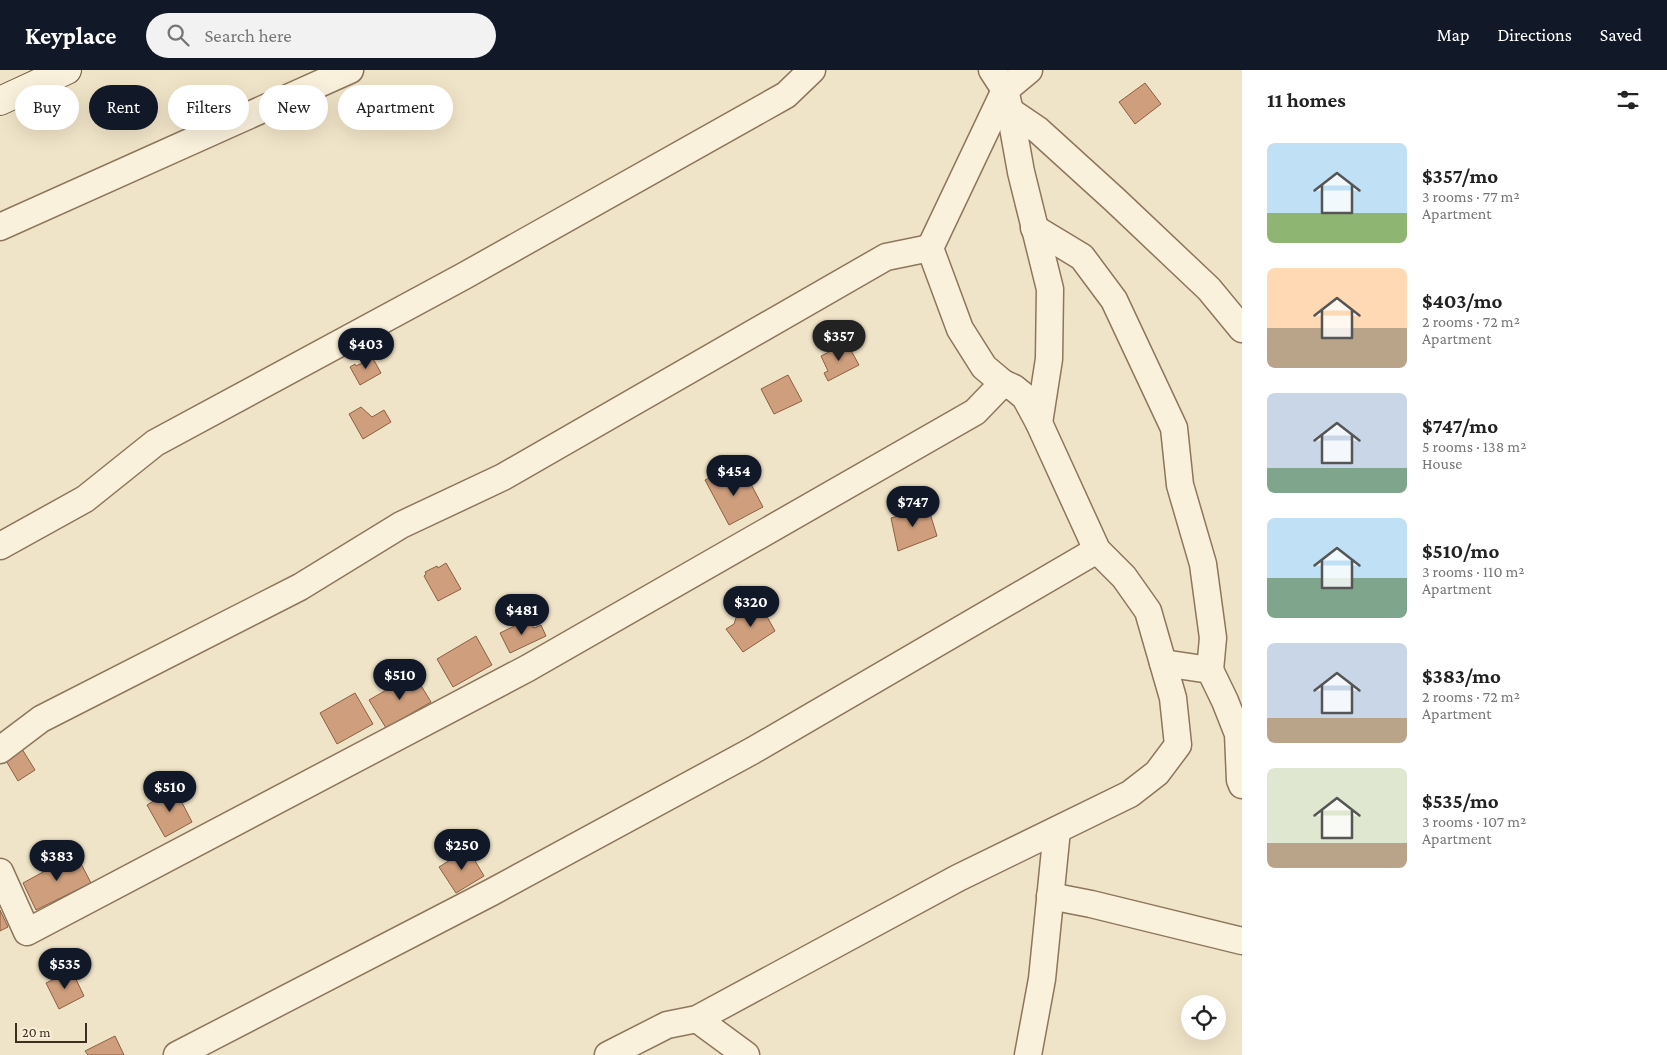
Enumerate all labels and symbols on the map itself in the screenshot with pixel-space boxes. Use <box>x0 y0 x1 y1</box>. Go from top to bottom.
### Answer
pin: $357 <box>809 320 869 362</box>
pin: $403 <box>336 328 396 370</box>
pin: $454 <box>704 454 764 497</box>
pin: $747 <box>883 486 943 528</box>
pin: $320 <box>721 586 781 628</box>
pin: $481 <box>492 594 552 636</box>
pin: $510 <box>370 658 430 701</box>
pin: $510 <box>140 770 200 813</box>
pin: $250 <box>432 828 492 871</box>
pin: $383 <box>27 840 87 882</box>
pin: $535 <box>35 948 95 990</box>
scale bar <box>15 1020 88 1043</box>

